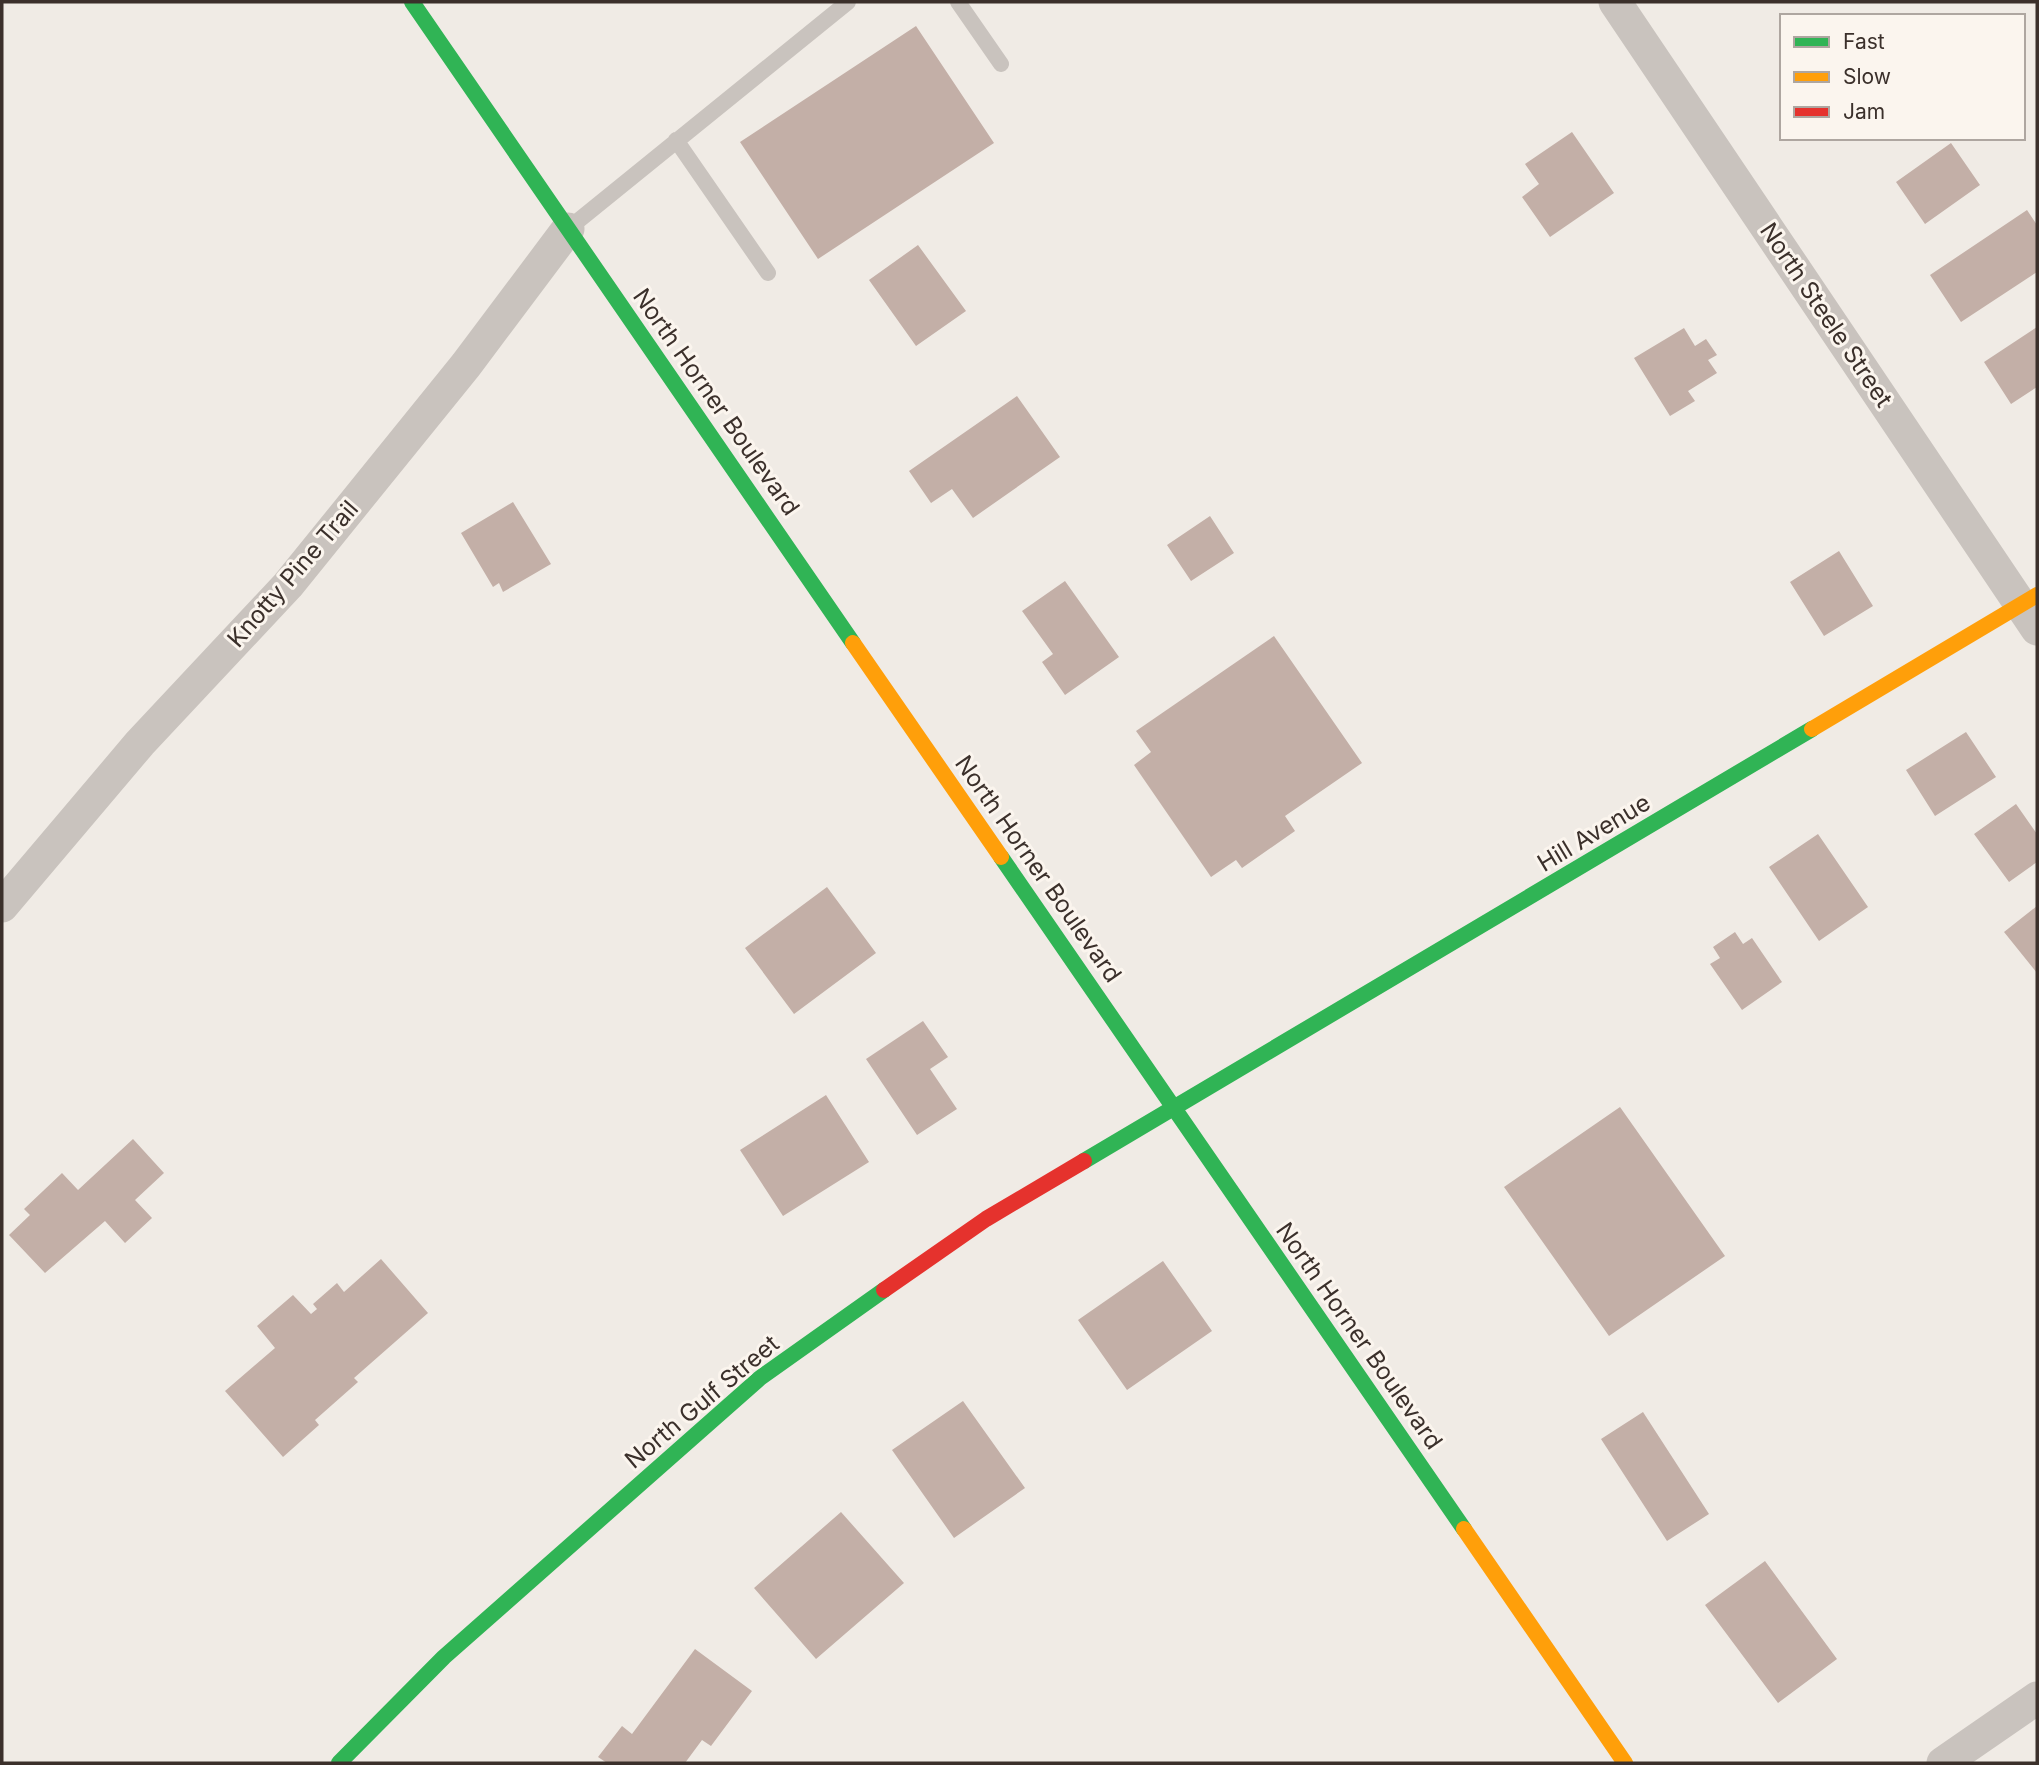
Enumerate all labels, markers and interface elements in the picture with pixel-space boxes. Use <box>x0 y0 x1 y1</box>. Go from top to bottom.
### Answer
legend <box>1780 14 2025 140</box>
text: Fast <box>1843 29 1885 54</box>
text: Slow <box>1843 64 1891 89</box>
text: Jam <box>1843 99 1885 124</box>
street label: North Steele Street <box>1754 217 1899 412</box>
street label: North Horner Boulevard <box>627 283 806 521</box>
street label: Knotty Pine Trail <box>221 494 364 653</box>
street label: North Horner Boulevard <box>949 750 1128 988</box>
street label: Hill Avenue <box>1532 788 1655 878</box>
street label: North Horner Boulevard <box>1270 1217 1449 1455</box>
street label: North Gulf Street <box>619 1329 785 1474</box>

